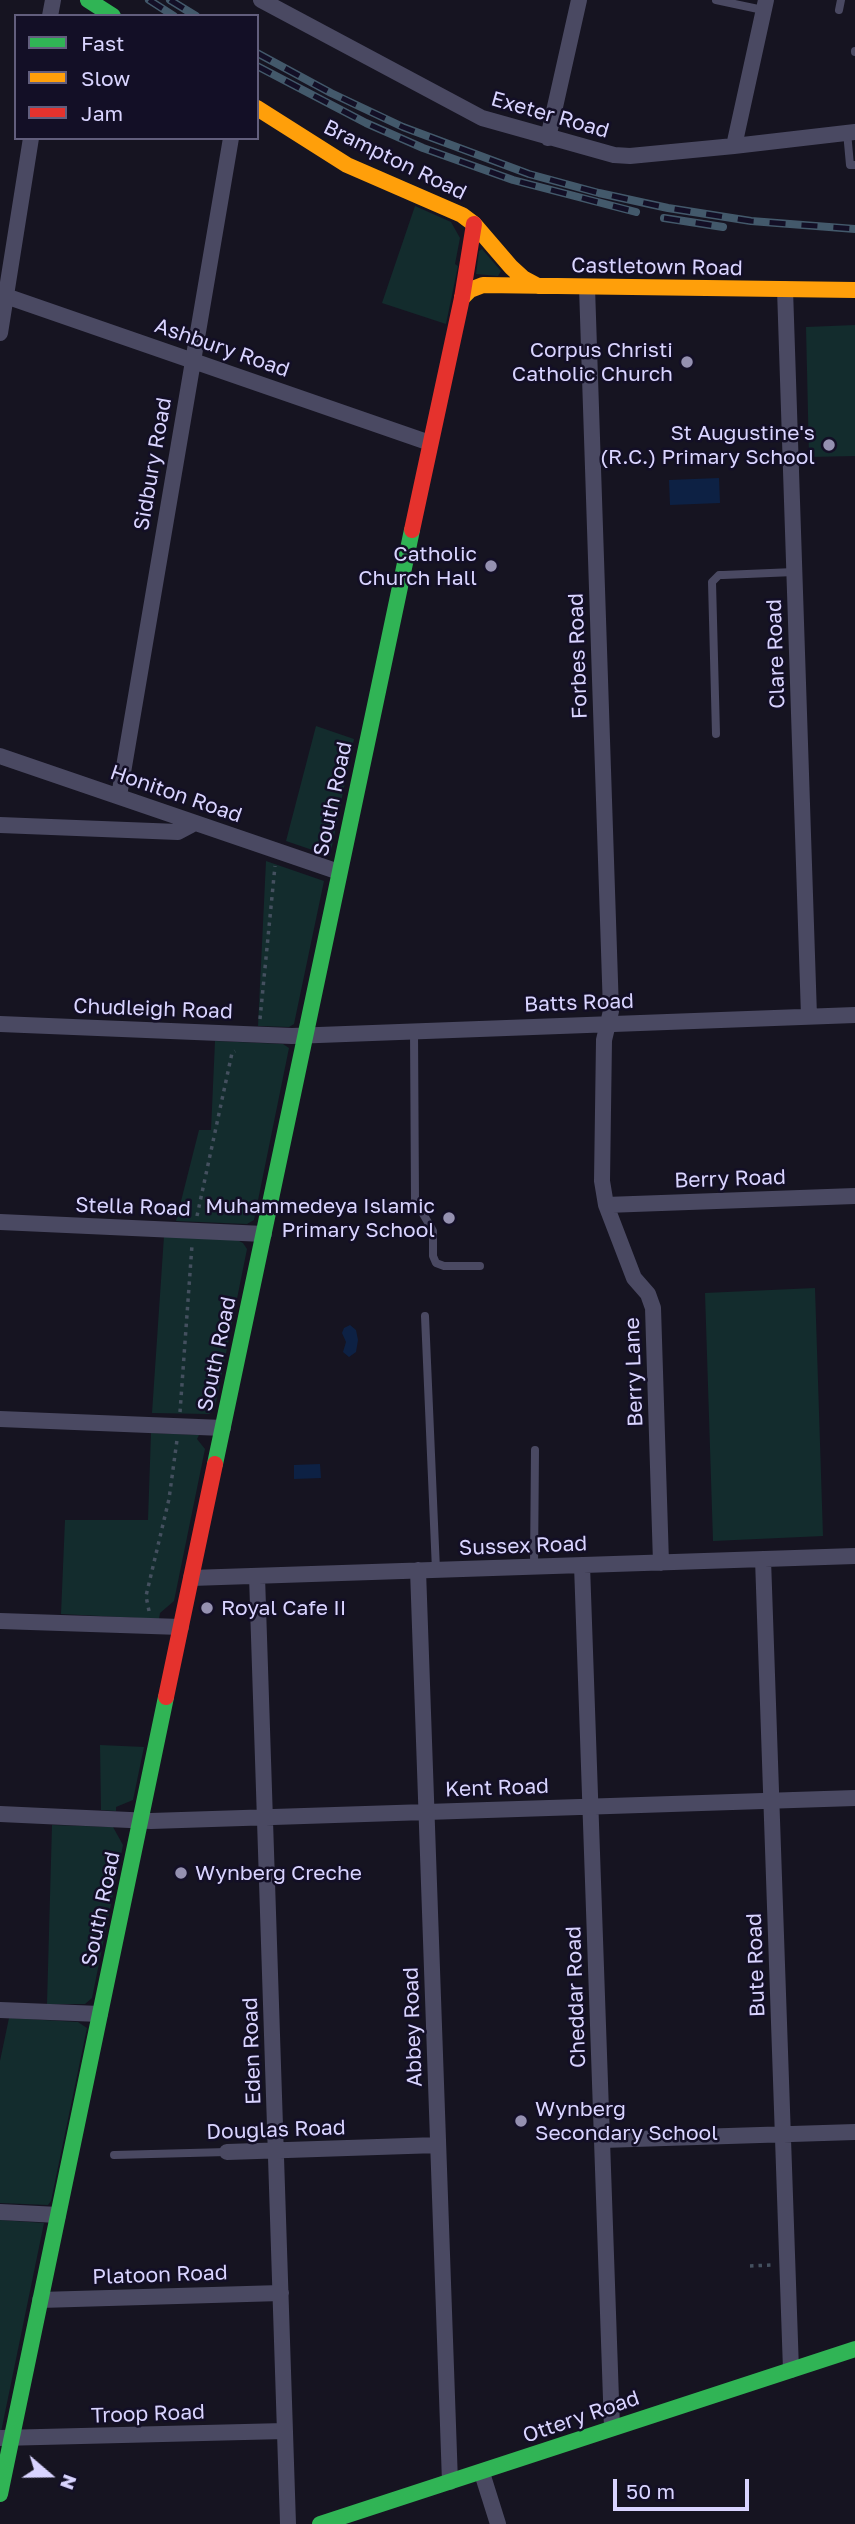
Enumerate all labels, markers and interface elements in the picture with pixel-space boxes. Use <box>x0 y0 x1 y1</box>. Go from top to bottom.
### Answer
legend <box>14 14 259 140</box>
text: Fast <box>81 30 124 56</box>
text: Slow <box>81 65 130 91</box>
street label: Exeter Road <box>488 86 612 144</box>
text: Jam <box>81 100 123 126</box>
street label: Brampton Road <box>319 114 471 206</box>
street label: Castletown Road <box>571 253 743 281</box>
street label: Ashbury Road <box>151 313 293 383</box>
place label: Corpus Christi Catholic Church <box>512 337 673 387</box>
marker: Corpus Christi Catholic Church <box>679 354 695 370</box>
street label: Sidbury Road <box>129 395 177 533</box>
place label: St Augustine's (R.C.) Primary School <box>600 420 815 470</box>
marker: St Augustine's (R.C.) Primary School <box>821 437 837 453</box>
place label: Catholic Church Hall <box>358 541 477 591</box>
marker: Catholic Church Hall <box>483 558 499 574</box>
street label: Forbes Road <box>563 593 593 719</box>
street label: Clare Road <box>761 599 791 709</box>
street label: South Road <box>309 739 357 859</box>
street label: Honiton Road <box>107 760 245 828</box>
street label: Batts Road <box>524 988 634 1018</box>
street label: Chudleigh Road <box>73 994 233 1024</box>
street label: Berry Road <box>674 1164 786 1194</box>
street label: Stella Road <box>75 1192 191 1222</box>
place label: Muhammedeya Islamic Primary School <box>205 1193 435 1243</box>
marker: Muhammedeya Islamic Primary School <box>441 1210 457 1226</box>
street label: South Road <box>193 1294 241 1414</box>
street label: Berry Lane <box>619 1317 649 1427</box>
street label: Sussex Road <box>458 1531 588 1561</box>
place label: Royal Cafe II <box>221 1595 346 1621</box>
marker: Royal Cafe II <box>199 1600 215 1616</box>
street label: Kent Road <box>445 1774 549 1802</box>
street label: South Road <box>77 1849 125 1969</box>
place label: Wynberg Creche <box>195 1860 362 1886</box>
marker: Wynberg Creche <box>173 1865 189 1881</box>
street label: Bute Road <box>742 1913 770 2017</box>
street label: Cheddar Road <box>561 1926 591 2068</box>
street label: Abbey Road <box>398 1967 428 2087</box>
street label: Eden Road <box>238 1997 266 2105</box>
place label: Wynberg Secondary School <box>535 2096 718 2146</box>
marker: Wynberg Secondary School <box>513 2113 529 2129</box>
street label: Douglas Road <box>206 2115 346 2145</box>
street label: Platoon Road <box>92 2260 228 2290</box>
street label: Ottery Road <box>519 2385 643 2449</box>
street label: Troop Road <box>91 2399 205 2429</box>
north arrow <box>14 2440 84 2510</box>
scale bar <box>617 2464 754 2508</box>
text: N <box>56 2472 82 2493</box>
text: 50 m <box>626 2478 675 2504</box>

